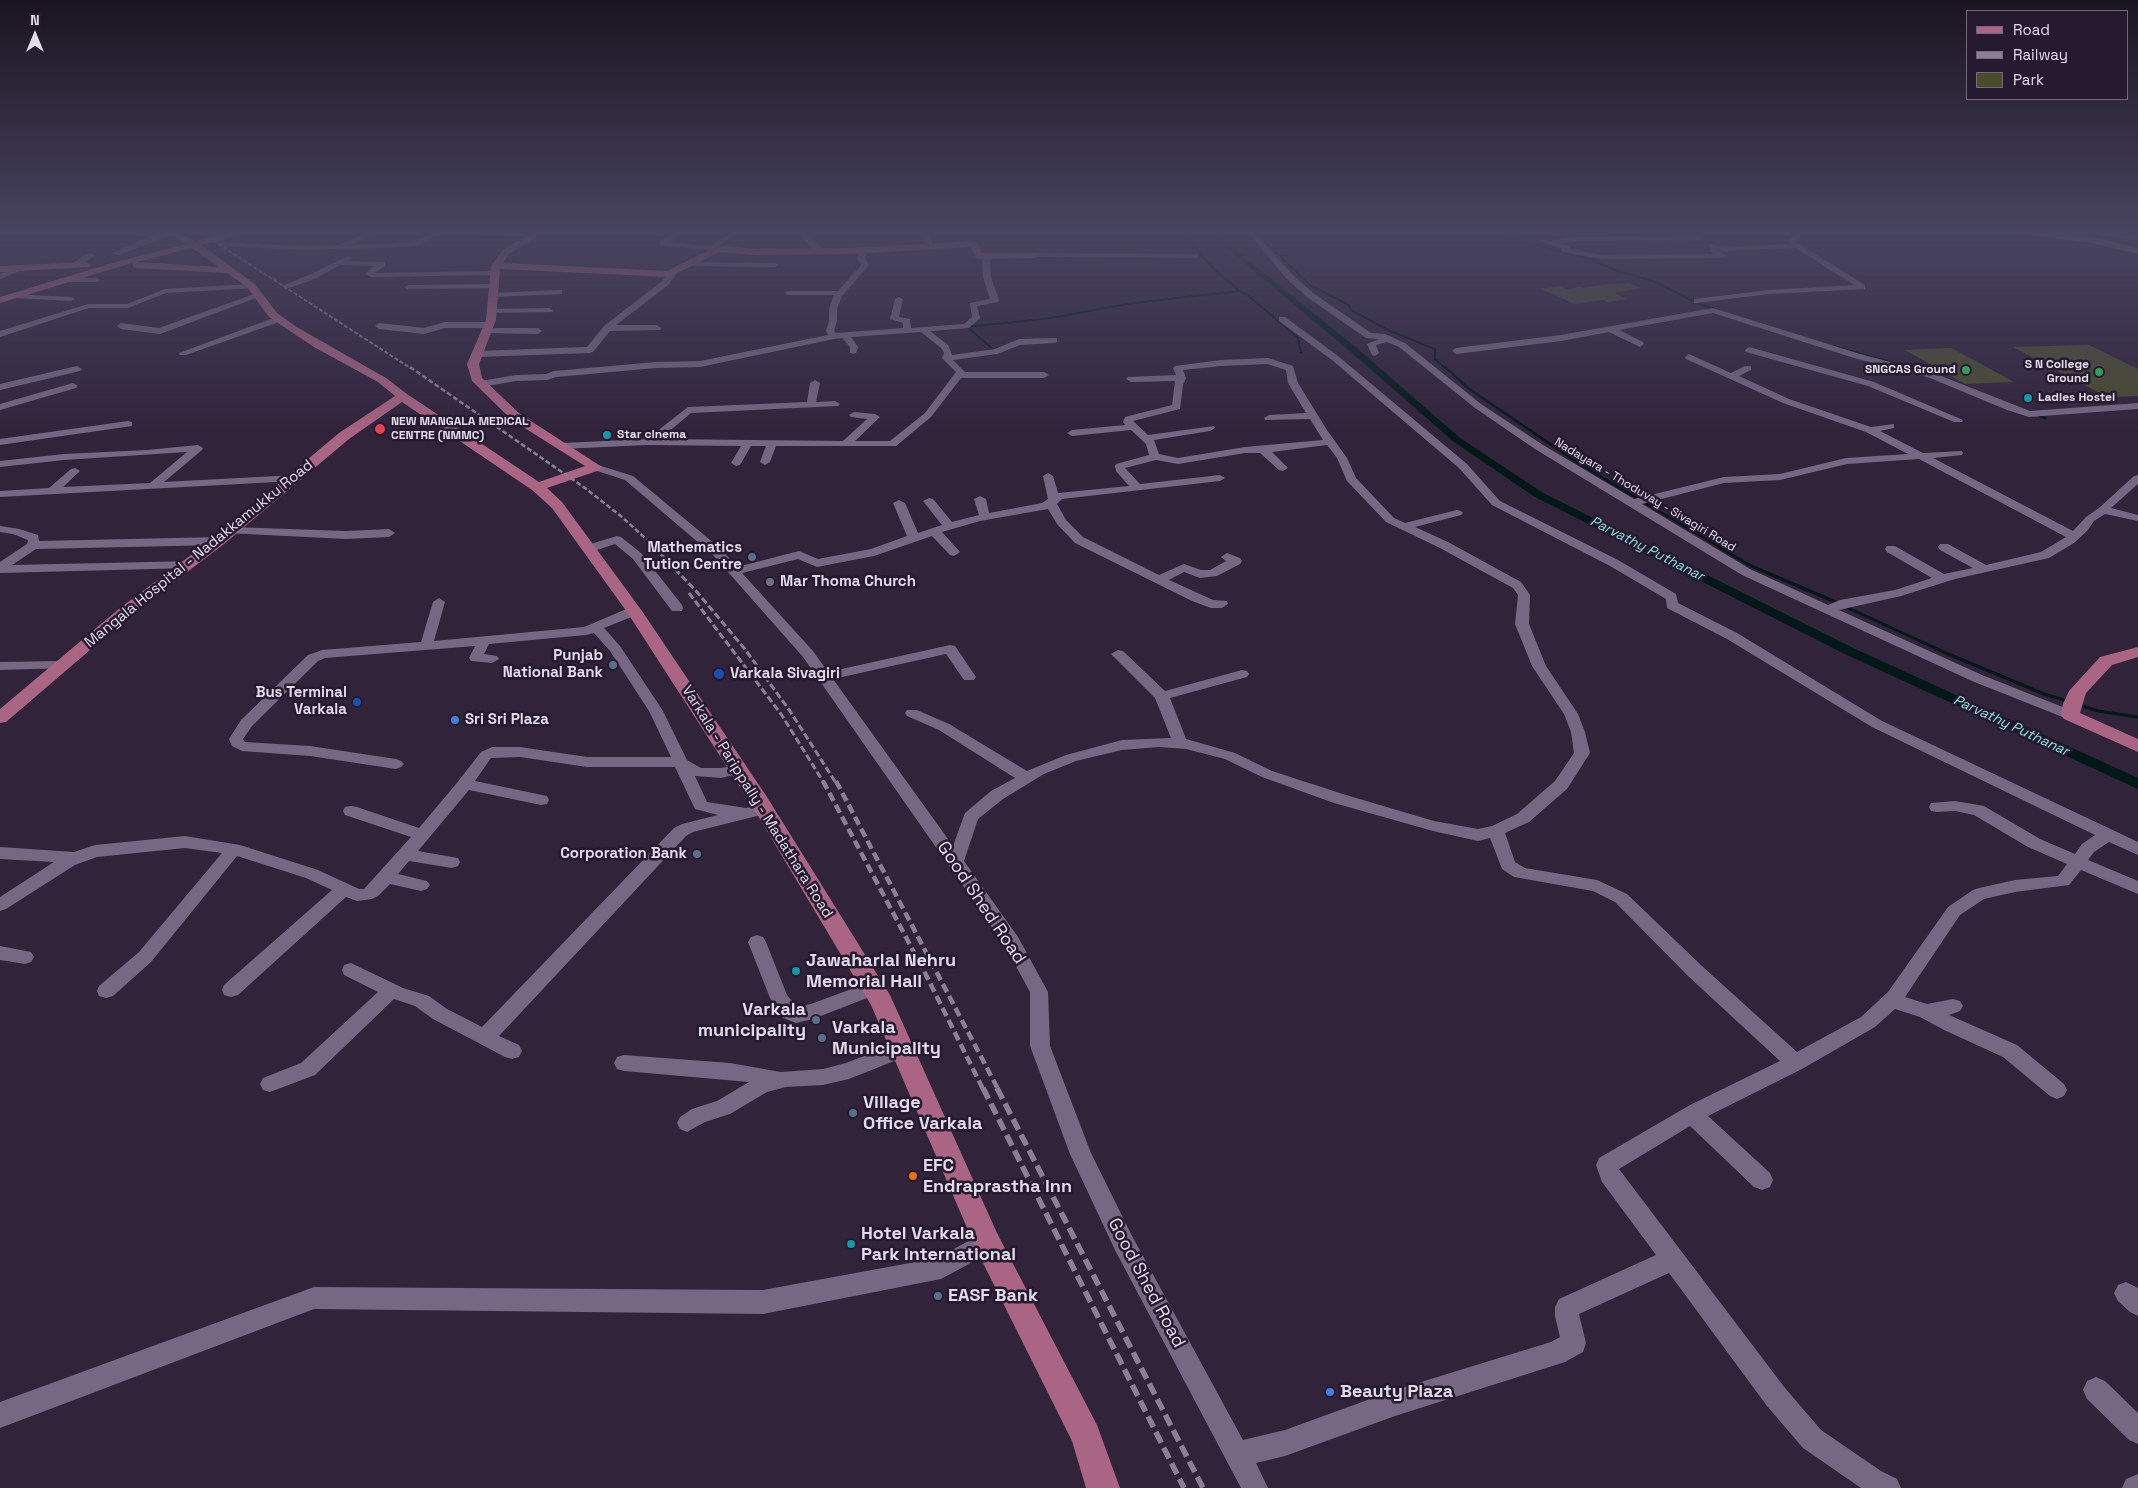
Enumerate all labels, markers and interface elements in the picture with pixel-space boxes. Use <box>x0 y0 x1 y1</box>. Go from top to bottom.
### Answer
north arrow <box>10 10 60 60</box>
legend <box>1966 10 2128 100</box>
text: N <box>30 11 40 29</box>
text: Road <box>2013 20 2050 39</box>
text: Railway <box>2013 45 2068 64</box>
text: Park <box>2013 70 2044 89</box>
place label: S N College Ground <box>2025 358 2089 386</box>
place label: SNGCAS Ground <box>1865 363 1956 377</box>
marker: SNGCAS Ground <box>1960 364 1972 376</box>
marker: S N College Ground <box>2093 366 2105 378</box>
place label: Ladies Hostel <box>2038 391 2115 405</box>
marker: Ladies Hostel <box>2022 392 2034 404</box>
place label: NEW MANGALA MEDICAL CENTRE (NMMC) <box>391 415 529 443</box>
marker: NEW MANGALA MEDICAL CENTRE (NMMC) <box>373 422 387 436</box>
place label: Star cinema <box>617 428 686 442</box>
marker: Star cinema <box>601 429 613 441</box>
street label: Nadayara - Thoduvay - Sivagiri Road <box>1552 435 1738 555</box>
street label: Mangala Hospital - Nadakkamukku Road <box>81 456 317 652</box>
water label: Parvathy Puthanar <box>1587 513 1707 585</box>
place label: Mathematics Tution Centre <box>643 539 742 574</box>
marker: Mathematics Tution Centre <box>746 551 758 563</box>
place label: Mar Thoma Church <box>780 573 916 591</box>
marker: Mar Thoma Church <box>764 576 776 588</box>
place label: Punjab National Bank <box>503 647 603 682</box>
marker: Punjab National Bank <box>607 659 619 671</box>
place label: Varkala Sivagiri <box>730 665 840 683</box>
marker: Varkala Sivagiri <box>712 667 726 681</box>
street label: Varkala - Parippally - Madathara Road <box>678 682 836 922</box>
place label: Bus Terminal Varkala <box>255 684 347 719</box>
water label: Parvathy Puthanar <box>1951 692 2071 760</box>
marker: Bus Terminal Varkala <box>351 696 363 708</box>
place label: Sri Sri Plaza <box>465 711 549 729</box>
marker: Sri Sri Plaza <box>449 714 461 726</box>
street label: Good Shed Road <box>932 837 1030 969</box>
place label: Corporation Bank <box>560 845 687 863</box>
marker: Corporation Bank <box>691 848 703 860</box>
place label: Jawaharlal Nehru Memorial Hall <box>806 950 956 992</box>
marker: Jawaharlal Nehru Memorial Hall <box>790 965 802 977</box>
place label: Varkala municipality <box>698 999 806 1042</box>
marker: Varkala municipality <box>810 1014 822 1026</box>
place label: Varkala Municipality <box>832 1017 941 1060</box>
marker: Varkala Municipality <box>816 1032 828 1044</box>
place label: Village Office Varkala <box>863 1092 982 1134</box>
marker: Village Office Varkala <box>847 1107 859 1119</box>
place label: EFC Endraprastha Inn <box>923 1155 1072 1198</box>
marker: EFC Endraprastha Inn <box>907 1170 919 1182</box>
street label: Good Shed Road <box>1103 1215 1189 1351</box>
place label: Hotel Varkala Park International <box>861 1223 1016 1266</box>
marker: Hotel Varkala Park International <box>845 1238 857 1250</box>
place label: EASF Bank <box>948 1285 1038 1307</box>
marker: EASF Bank <box>932 1290 944 1302</box>
place label: Beauty Plaza <box>1340 1381 1453 1403</box>
marker: Beauty Plaza <box>1324 1386 1336 1398</box>

